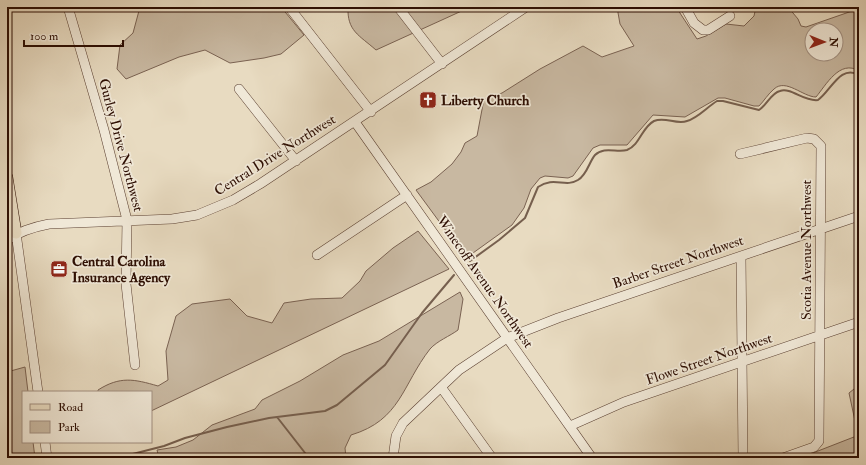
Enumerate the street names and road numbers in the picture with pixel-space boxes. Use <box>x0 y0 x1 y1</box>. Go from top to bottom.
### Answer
street label: Gurley Drive Northwest <box>94 77 147 214</box>
street label: Central Drive Northwest <box>211 110 339 199</box>
street label: Scotia Avenue Northwest <box>798 179 815 320</box>
street label: Winecoff Avenue Northwest <box>432 212 537 352</box>
street label: Barber Street Northwest <box>610 231 746 292</box>
street label: Flowe Street Northwest <box>644 329 775 389</box>

